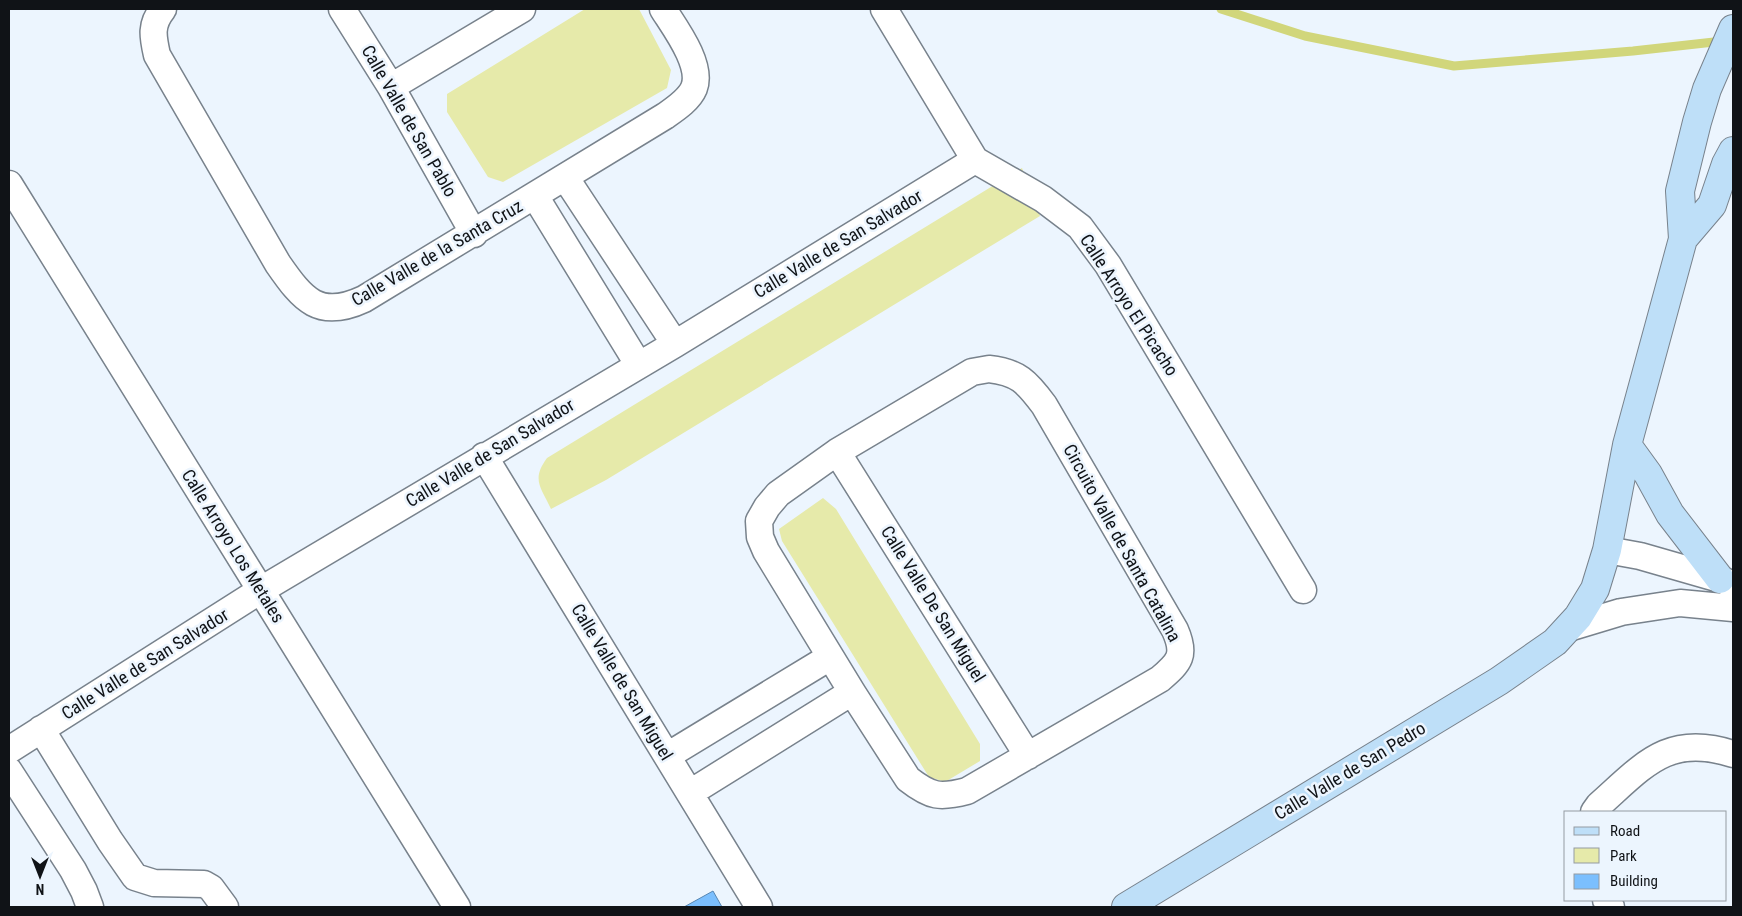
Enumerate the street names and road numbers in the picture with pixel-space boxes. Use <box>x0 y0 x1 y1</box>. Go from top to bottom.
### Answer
street label: Calle Valle de San Pablo <box>357 41 461 200</box>
street label: Calle Valle de San Salvador <box>750 185 926 302</box>
street label: Calle Valle de la Santa Cruz <box>347 195 526 310</box>
street label: Calle Arroyo El Picacho <box>1076 230 1183 379</box>
street label: Calle Valle de San Salvador <box>402 394 578 511</box>
street label: Circuito Valle de Santa Catalina <box>1059 440 1186 645</box>
street label: Calle Arroyo Los Metales <box>178 465 289 626</box>
street label: Calle Valle De San Miguel <box>877 522 990 686</box>
street label: Calle Valle de San Miguel <box>567 600 678 764</box>
street label: Calle Valle de San Salvador <box>57 603 232 724</box>
street label: Calle Valle de San Pedro <box>1270 717 1429 824</box>

